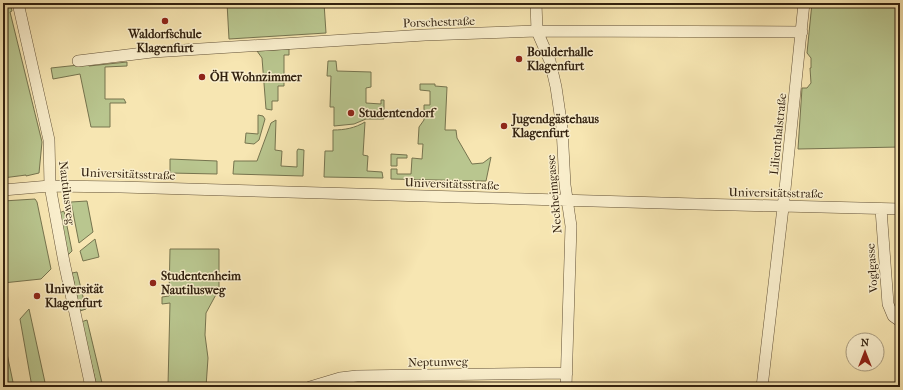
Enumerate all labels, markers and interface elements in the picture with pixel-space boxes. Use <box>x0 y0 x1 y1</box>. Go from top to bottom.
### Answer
street label: Porschestraße <box>403 14 475 30</box>
marker: Waldorfschule Klagenfurt <box>160 16 170 26</box>
place label: Waldorfschule Klagenfurt <box>127 27 202 56</box>
place label: Boulderhalle Klagenfurt <box>527 45 593 74</box>
marker: Boulderhalle Klagenfurt <box>514 54 524 64</box>
place label: ÖH Wohnzimmer <box>210 69 303 84</box>
marker: ÖH Wohnzimmer <box>197 72 207 82</box>
street label: Lilienthalstraße <box>767 92 789 176</box>
place label: Studentendorf <box>359 106 437 120</box>
marker: Studentendorf <box>346 108 356 118</box>
place label: Jugendgästehaus Klagenfurt <box>510 112 599 141</box>
marker: Jugendgästehaus Klagenfurt <box>499 121 509 131</box>
street label: Neckheimgasse <box>544 154 564 234</box>
street label: Nautilusweg <box>56 160 78 226</box>
street label: Universitätsstraße <box>80 165 176 183</box>
street label: Universitätsstraße <box>404 175 500 193</box>
street label: Universitätsstraße <box>728 185 824 201</box>
street label: Voglgasse <box>863 243 881 294</box>
place label: Studentenheim Nautilusweg <box>161 269 242 298</box>
marker: Studentenheim Nautilusweg <box>148 278 158 288</box>
place label: Universität Klagenfurt <box>44 282 104 311</box>
marker: Universität Klagenfurt <box>32 291 42 301</box>
north arrow <box>845 332 885 372</box>
text: N <box>861 336 870 349</box>
street label: Neptunweg <box>408 354 469 370</box>

